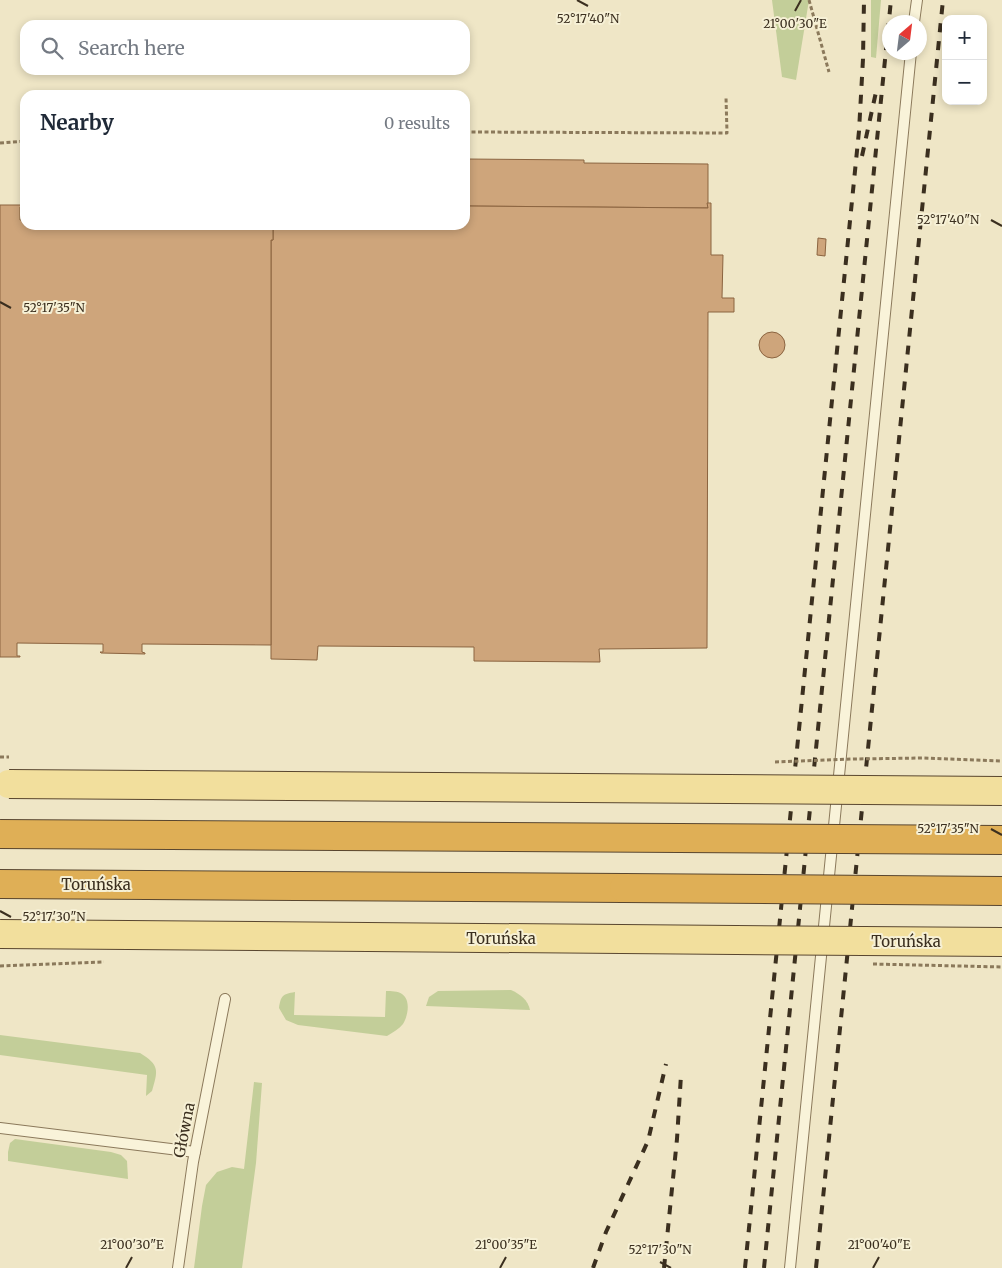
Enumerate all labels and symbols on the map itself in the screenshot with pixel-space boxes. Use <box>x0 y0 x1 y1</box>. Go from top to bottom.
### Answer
text: 52°17'40"N <box>557 11 620 26</box>
north arrow <box>882 15 927 60</box>
text: 21°00'30"E <box>763 16 827 31</box>
text: 52°17'40"N <box>917 212 980 227</box>
text: 52°17'35"N <box>23 300 86 315</box>
text: 52°17'35"N <box>917 821 980 836</box>
street label: Toruńska <box>61 875 131 894</box>
text: 52°17'30"N <box>22 909 86 924</box>
street label: Toruńska <box>466 929 536 948</box>
street label: Toruńska <box>871 932 941 951</box>
street label: Główna <box>169 1101 199 1159</box>
text: 21°00'30"E <box>100 1237 164 1252</box>
text: 21°00'35"E <box>475 1237 537 1252</box>
text: 21°00'40"E <box>848 1237 911 1252</box>
text: 52°17'30"N <box>628 1242 692 1257</box>

